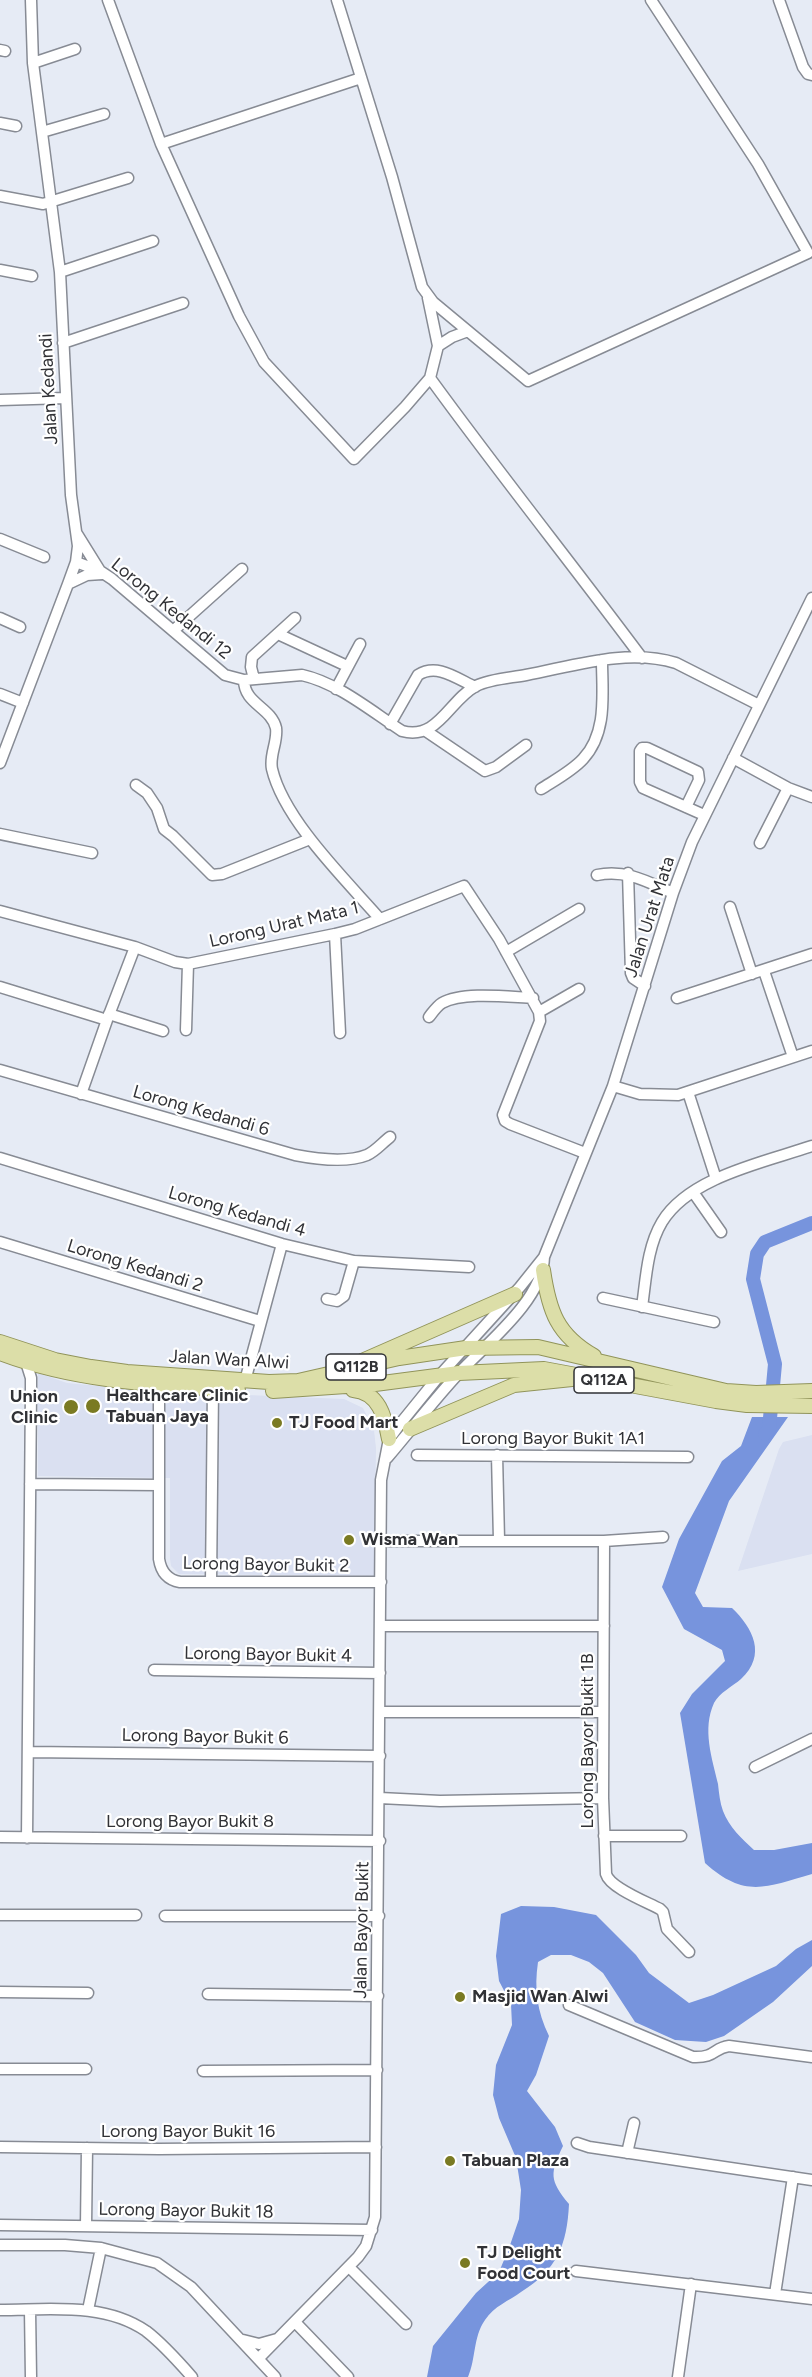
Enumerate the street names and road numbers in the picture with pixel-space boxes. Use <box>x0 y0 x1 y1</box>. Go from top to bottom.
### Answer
street label: Jalan Kedandi <box>35 333 63 445</box>
street label: Lorong Kedandi 12 <box>107 554 235 664</box>
street label: Jalan Urat Mata <box>620 854 680 980</box>
street label: Lorong Urat Mata 1 <box>207 897 361 953</box>
street label: Lorong Kedandi 6 <box>130 1081 272 1141</box>
street label: Lorong Kedandi 4 <box>166 1182 308 1242</box>
street label: Lorong Kedandi 2 <box>64 1235 206 1297</box>
street label: Jalan Wan Alwi <box>168 1346 290 1374</box>
road number: Q112B <box>326 1354 386 1380</box>
road number: Q112A <box>574 1367 634 1393</box>
street label: Lorong Bayor Bukit 1A1 <box>461 1428 645 1450</box>
street label: Lorong Bayor Bukit 2 <box>182 1553 350 1577</box>
street label: Lorong Bayor Bukit 4 <box>184 1643 352 1667</box>
street label: Lorong Bayor Bukit 1B <box>577 1653 599 1829</box>
street label: Lorong Bayor Bukit 6 <box>121 1725 289 1749</box>
street label: Lorong Bayor Bukit 8 <box>106 1811 274 1833</box>
street label: Jalan Bayor Bukit <box>350 1861 374 1999</box>
street label: Lorong Bayor Bukit 16 <box>101 2121 275 2143</box>
street label: Lorong Bayor Bukit 18 <box>98 2199 274 2223</box>

